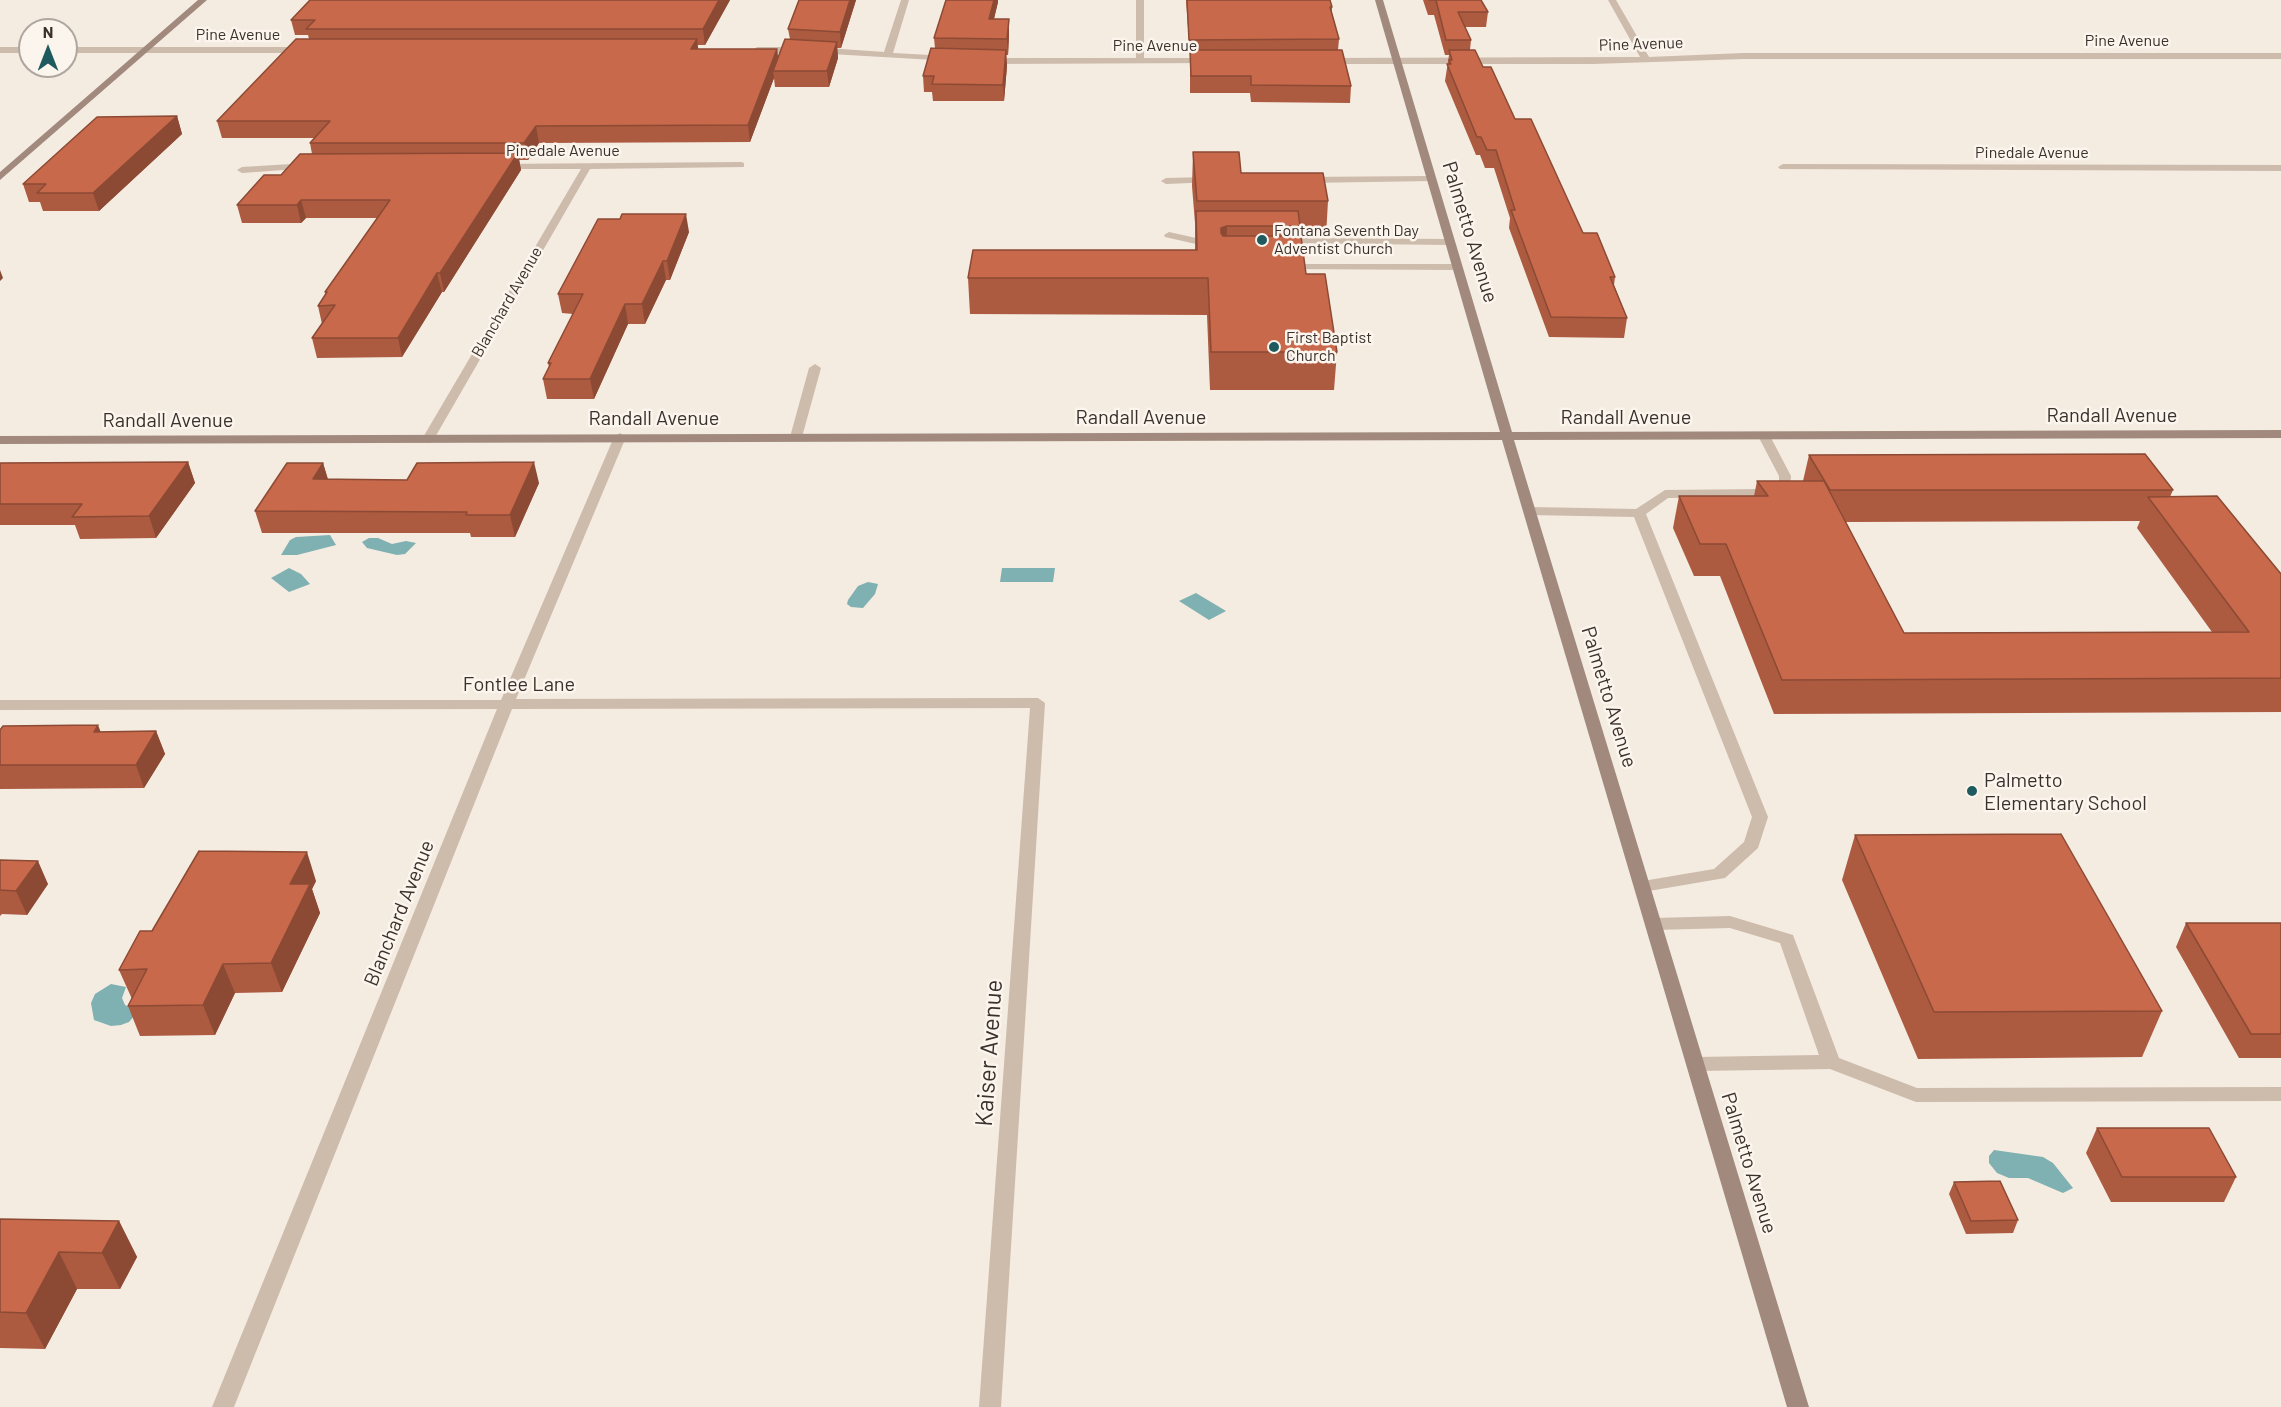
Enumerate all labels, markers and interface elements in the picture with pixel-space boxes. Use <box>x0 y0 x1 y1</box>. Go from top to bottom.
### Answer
north arrow <box>18 18 78 78</box>
text: N <box>43 22 53 41</box>
street label: Pine Avenue <box>196 25 280 45</box>
street label: Pine Avenue <box>2085 31 2169 51</box>
street label: Pine Avenue <box>1598 33 1684 55</box>
street label: Pine Avenue <box>1113 36 1197 56</box>
street label: Pinedale Avenue <box>506 141 620 161</box>
street label: Pinedale Avenue <box>1975 143 2089 163</box>
street label: Palmetto Avenue <box>1437 159 1503 305</box>
place label: Fontana Seventh Day Adventist Church <box>1274 221 1419 259</box>
marker: Fontana Seventh Day Adventist Church <box>1255 233 1269 247</box>
street label: Blanchard Avenue <box>468 243 546 361</box>
place label: First Baptist Church <box>1286 328 1372 366</box>
marker: First Baptist Church <box>1267 340 1281 354</box>
street label: Randall Avenue <box>2047 403 2177 427</box>
street label: Randall Avenue <box>1076 405 1206 429</box>
street label: Randall Avenue <box>1561 405 1691 429</box>
street label: Randall Avenue <box>589 406 719 430</box>
street label: Randall Avenue <box>103 408 233 432</box>
street label: Palmetto Avenue <box>1576 624 1642 770</box>
street label: Fontlee Lane <box>463 672 575 696</box>
place label: Palmetto Elementary School <box>1984 768 2147 815</box>
marker: Palmetto Elementary School <box>1965 784 1979 798</box>
street label: Blanchard Avenue <box>359 837 439 989</box>
street label: Kaiser Avenue <box>970 979 1008 1127</box>
street label: Palmetto Avenue <box>1716 1090 1782 1236</box>

